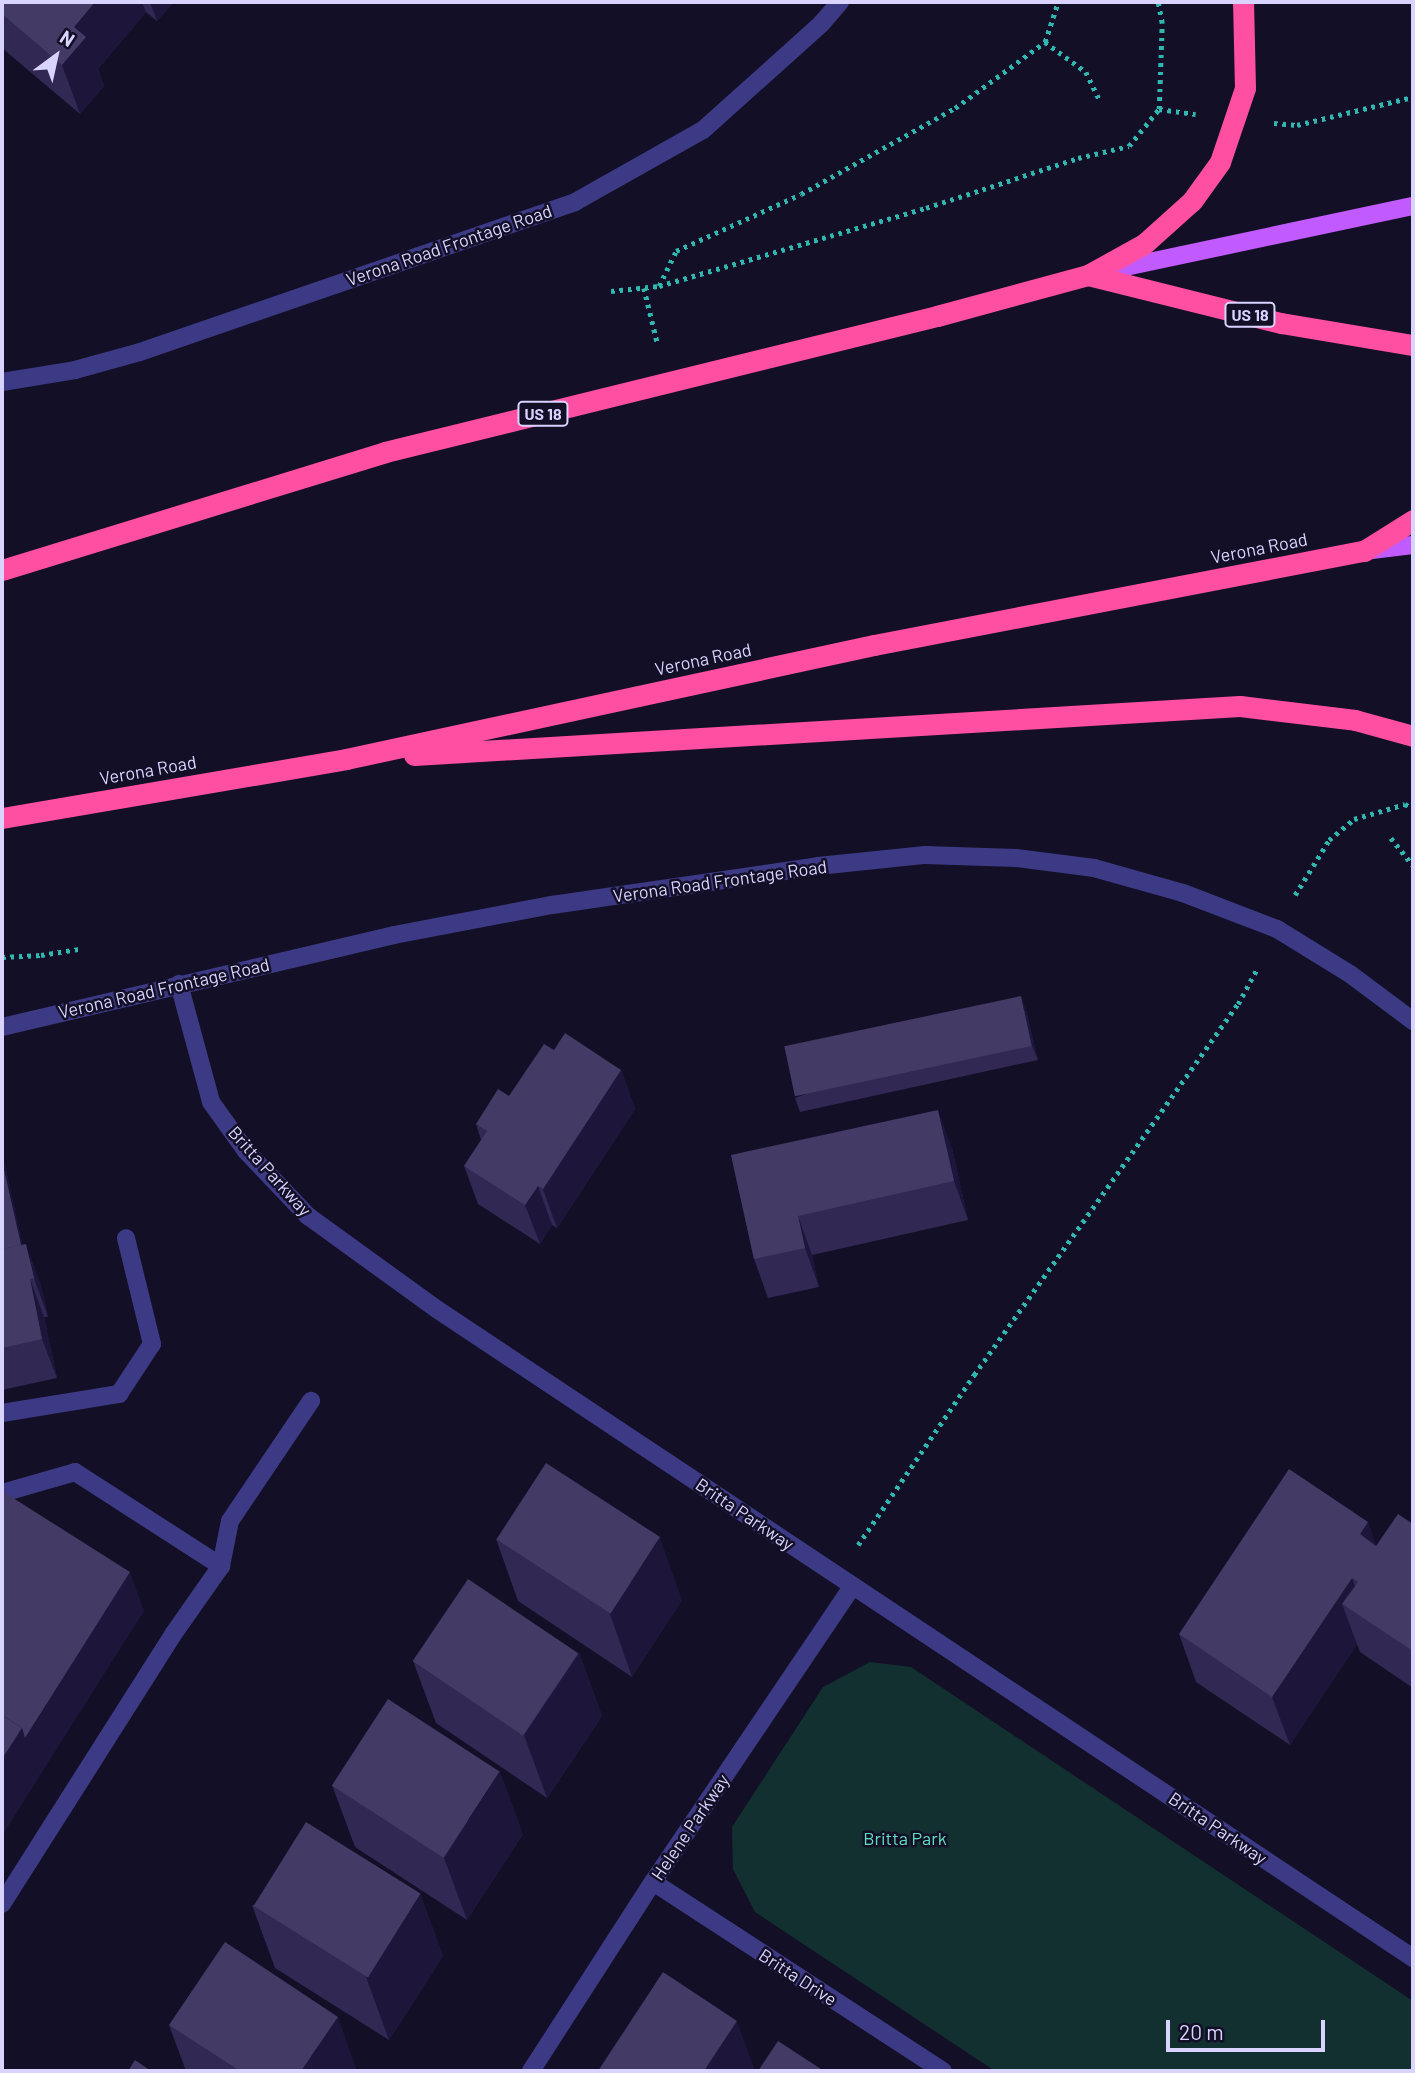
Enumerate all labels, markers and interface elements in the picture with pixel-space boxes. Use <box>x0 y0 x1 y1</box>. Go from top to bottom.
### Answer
north arrow <box>21 21 91 91</box>
text: N <box>56 25 79 51</box>
street label: Verona Road Frontage Road <box>343 200 555 290</box>
road number: US 18 <box>1224 302 1276 328</box>
road number: US 18 <box>517 402 569 426</box>
street label: Verona Road <box>1209 528 1309 568</box>
street label: Verona Road <box>653 638 753 680</box>
street label: Verona Road <box>98 751 198 789</box>
street label: Verona Road Frontage Road <box>612 855 828 907</box>
street label: Verona Road Frontage Road <box>56 953 272 1023</box>
street label: Britta Parkway <box>224 1121 316 1221</box>
street label: Britta Parkway <box>692 1473 798 1555</box>
street label: Helene Parkway <box>647 1770 733 1884</box>
street label: Britta Parkway <box>1165 1787 1271 1869</box>
park label: Britta Park <box>863 1827 947 1849</box>
street label: Britta Drive <box>755 1944 841 2010</box>
scale bar <box>1170 2007 1329 2050</box>
text: 20 m <box>1179 2019 1224 2044</box>

